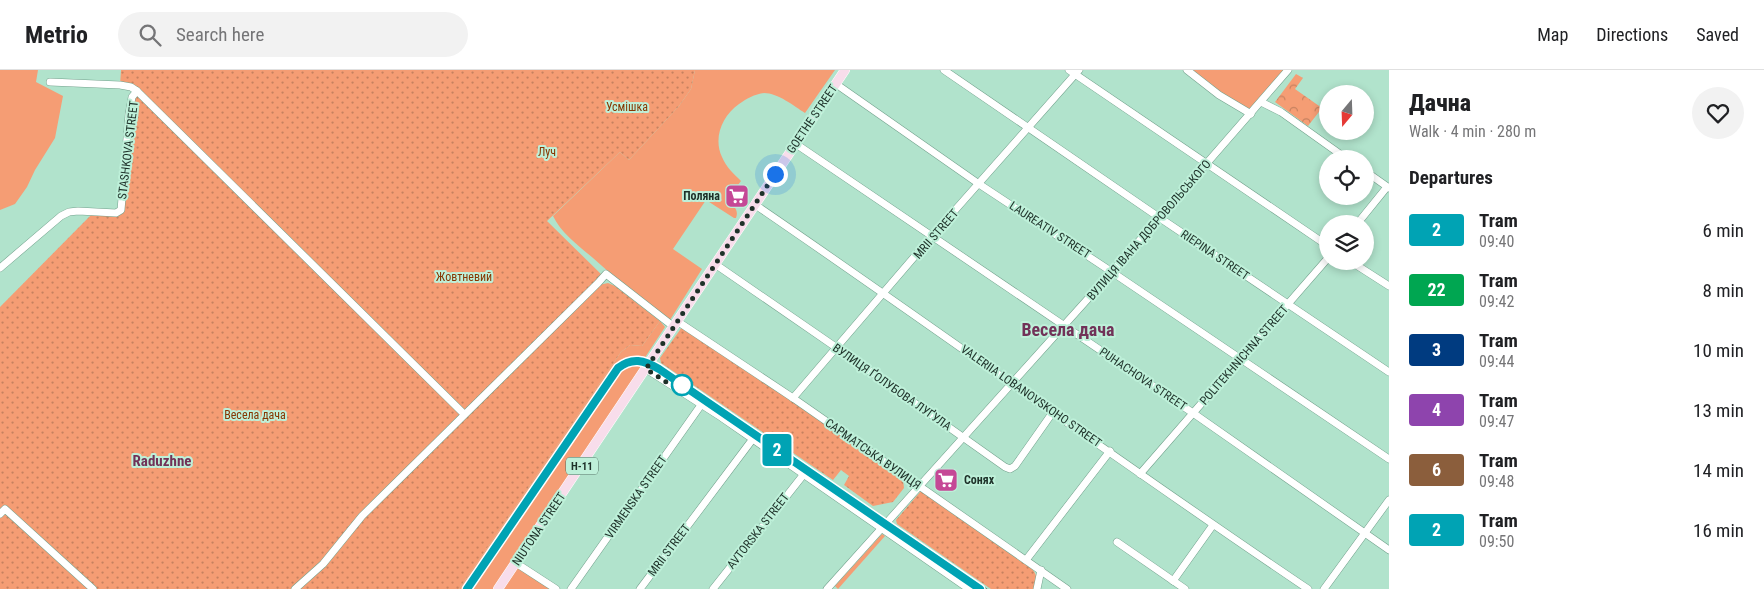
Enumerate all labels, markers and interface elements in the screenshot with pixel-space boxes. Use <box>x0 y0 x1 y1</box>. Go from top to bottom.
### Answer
search box <box>118 12 468 57</box>
text: Metrio <box>25 21 88 49</box>
icon: search <box>136 21 164 49</box>
text: Search here <box>176 23 264 46</box>
text: Map <box>1537 24 1568 45</box>
text: Directions <box>1596 24 1668 45</box>
text: Saved <box>1696 24 1739 45</box>
street label: GOETHE STREET <box>784 82 840 156</box>
north arrow <box>1319 85 1374 140</box>
map controls <box>1319 85 1374 270</box>
button: heart <box>1692 87 1744 139</box>
text: Дачна <box>1409 89 1471 117</box>
street label: STASHKOVA STREET <box>115 100 141 200</box>
park label: Усмішка <box>606 100 648 114</box>
text: Walk · 4 min · 280 m <box>1409 122 1536 141</box>
park label: Луч <box>538 145 556 159</box>
button: locate <box>1319 150 1374 205</box>
street label: ВУЛИЦЯ ІВАНА ДОБРОВОЛЬСЬКОГО <box>1084 157 1214 303</box>
your location <box>763 162 788 187</box>
text: Departures <box>1409 166 1493 189</box>
supermarket icon: Поляна <box>724 183 750 209</box>
place label: Поляна <box>683 189 720 203</box>
street label: LAUREATIV STREET <box>1007 199 1093 261</box>
street label: MRII STREET <box>911 206 961 262</box>
text: Tram <box>1479 209 1518 232</box>
button: layers <box>1319 215 1374 270</box>
text: 2 <box>1432 219 1441 240</box>
text: 6 min <box>1702 219 1744 242</box>
street label: RIEPINA STREET <box>1178 227 1252 283</box>
text: 09:40 <box>1479 232 1514 251</box>
text: Tram <box>1479 269 1518 292</box>
park label: Жовтневий <box>436 270 492 284</box>
text: 22 <box>1427 279 1446 300</box>
text: 8 min <box>1702 279 1744 302</box>
text: 09:42 <box>1479 292 1514 311</box>
street label: POLITEKHNICHNA STREET <box>1197 302 1291 408</box>
district label: Весела дача <box>1021 319 1115 340</box>
text: Tram <box>1479 329 1518 352</box>
text: 3 <box>1432 339 1441 360</box>
text: 10 min <box>1693 339 1744 362</box>
street label: ВУЛИЦЯ ҐОЛУБОВА ЛУҐУЛА <box>830 340 955 433</box>
street label: VALERIIA LOBANOVSKOHO STREET <box>958 342 1104 450</box>
street label: PUHACHOVA STREET <box>1097 345 1189 413</box>
text: 09:44 <box>1479 352 1514 371</box>
unlabelled marker <box>671 374 693 396</box>
text: Tram <box>1479 389 1518 412</box>
text: 4 <box>1432 399 1441 420</box>
text: 13 min <box>1693 399 1744 422</box>
park label: Весела дача <box>224 408 286 422</box>
text: 09:47 <box>1479 412 1514 431</box>
street label: САРМАТСЬКА ВУЛИЦЯ <box>822 416 924 492</box>
line badge: 2 <box>761 434 793 466</box>
text: 2 <box>772 439 782 460</box>
text: Tram <box>1479 449 1518 472</box>
district label: Raduzhne <box>133 452 191 470</box>
street label: VIRMENSKA STREET <box>602 453 670 541</box>
road number: Н-11 <box>566 458 598 474</box>
text: 6 <box>1432 459 1441 480</box>
text: 14 min <box>1693 459 1744 482</box>
supermarket icon: Сонях <box>933 467 959 493</box>
text: 09:48 <box>1479 472 1514 491</box>
place label: Сонях <box>964 473 995 487</box>
street label: NIUTONA STREET <box>509 490 569 568</box>
street label: AVTORSKA STREET <box>724 490 792 572</box>
text: Tram <box>1479 509 1518 532</box>
text: 2 <box>1432 519 1441 540</box>
text: 16 min <box>1693 519 1744 542</box>
street label: MRII STREET <box>645 521 693 579</box>
text: 09:50 <box>1479 532 1514 551</box>

